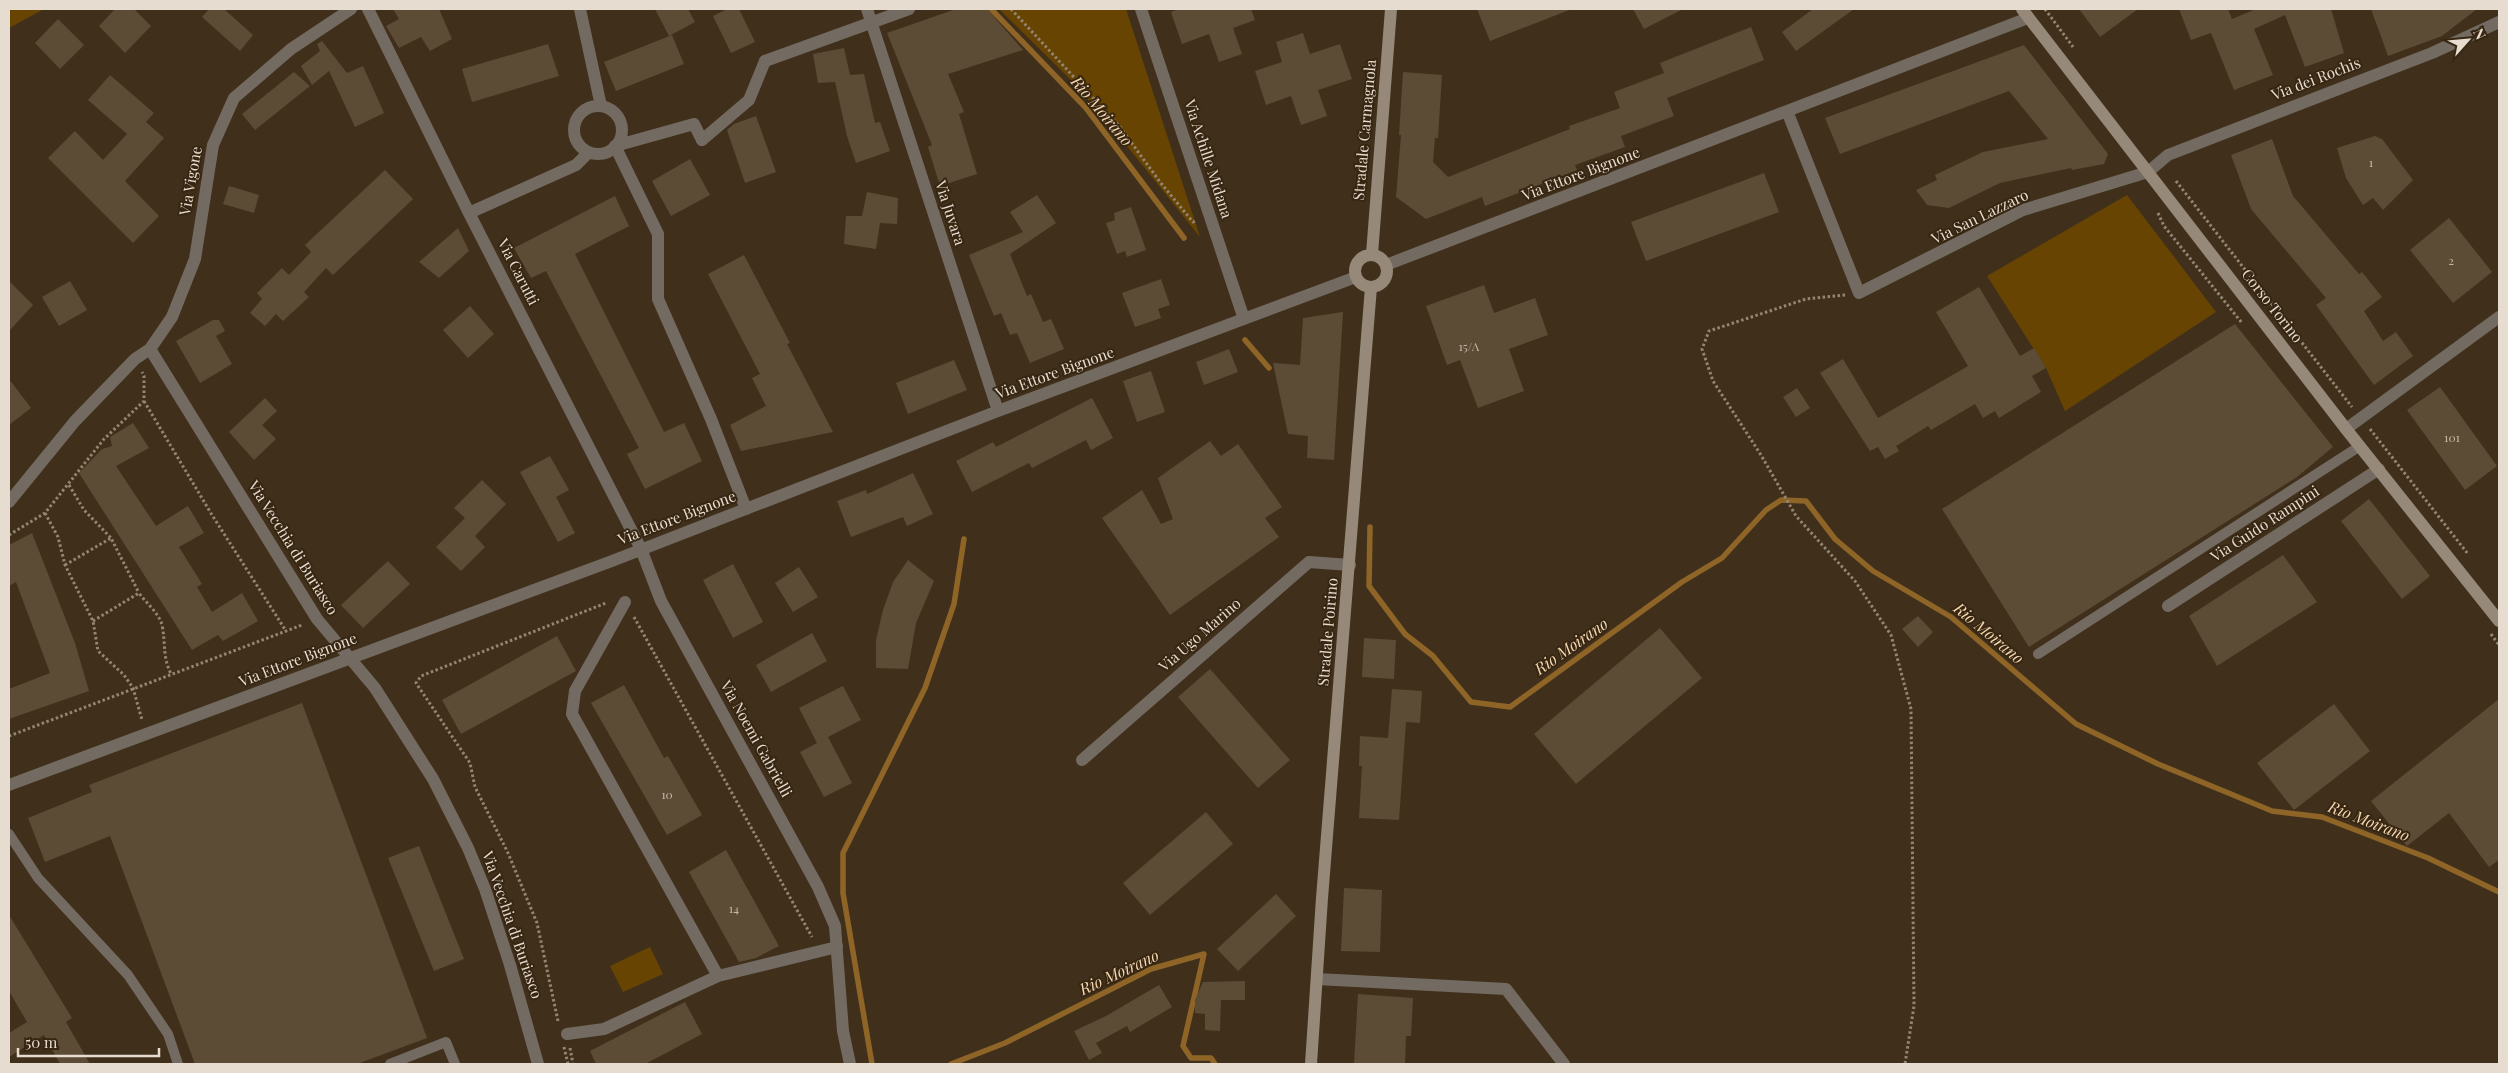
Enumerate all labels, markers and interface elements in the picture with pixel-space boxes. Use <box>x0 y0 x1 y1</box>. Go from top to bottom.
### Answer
north arrow <box>2443 15 2493 65</box>
text: N <box>2469 25 2491 43</box>
street label: Via dei Rochis <box>2267 52 2363 105</box>
street label: Stradale Carmagnola <box>1348 58 1380 201</box>
water label: Rio Moirano <box>1066 70 1138 150</box>
street label: Via Achille Midana <box>1180 96 1238 221</box>
street label: Via Ettore Bignone <box>1518 141 1643 205</box>
street label: Via Vigone <box>174 145 206 218</box>
house number: 1 <box>2369 154 2374 170</box>
street label: Via Juvara <box>931 177 971 248</box>
street label: Via San Lazzaro <box>1927 184 2031 249</box>
street label: Via Carutti <box>493 234 544 309</box>
house number: 2 <box>2448 252 2454 268</box>
street label: Corso Torino <box>2238 264 2308 346</box>
house number: 15/A <box>1459 338 1480 354</box>
street label: Via Ettore Bignone <box>992 341 1117 403</box>
house number: 101 <box>2444 429 2461 445</box>
street label: Via Vecchia di Buriasco <box>244 476 343 618</box>
street label: Via Guido Rampini <box>2205 480 2323 566</box>
street label: Via Ettore Bignone <box>614 485 739 549</box>
street label: Stradale Poirino <box>1312 577 1342 687</box>
street label: Via Ugo Marino <box>1153 593 1245 676</box>
water label: Rio Moirano <box>1949 596 2029 668</box>
water label: Rio Moirano <box>1529 612 1612 679</box>
street label: Via Ettore Bignone <box>235 627 360 691</box>
street label: Via Noemi Gabrielli <box>716 676 797 801</box>
house number: 10 <box>661 786 673 802</box>
water label: Rio Moirano <box>2325 795 2413 846</box>
street label: Via Vecchia di Buriasco <box>478 847 548 1001</box>
house number: 14 <box>729 900 739 916</box>
water label: Rio Moirano <box>1075 944 1162 1000</box>
scale bar <box>18 1026 159 1058</box>
text: 50 m <box>25 1032 58 1052</box>

